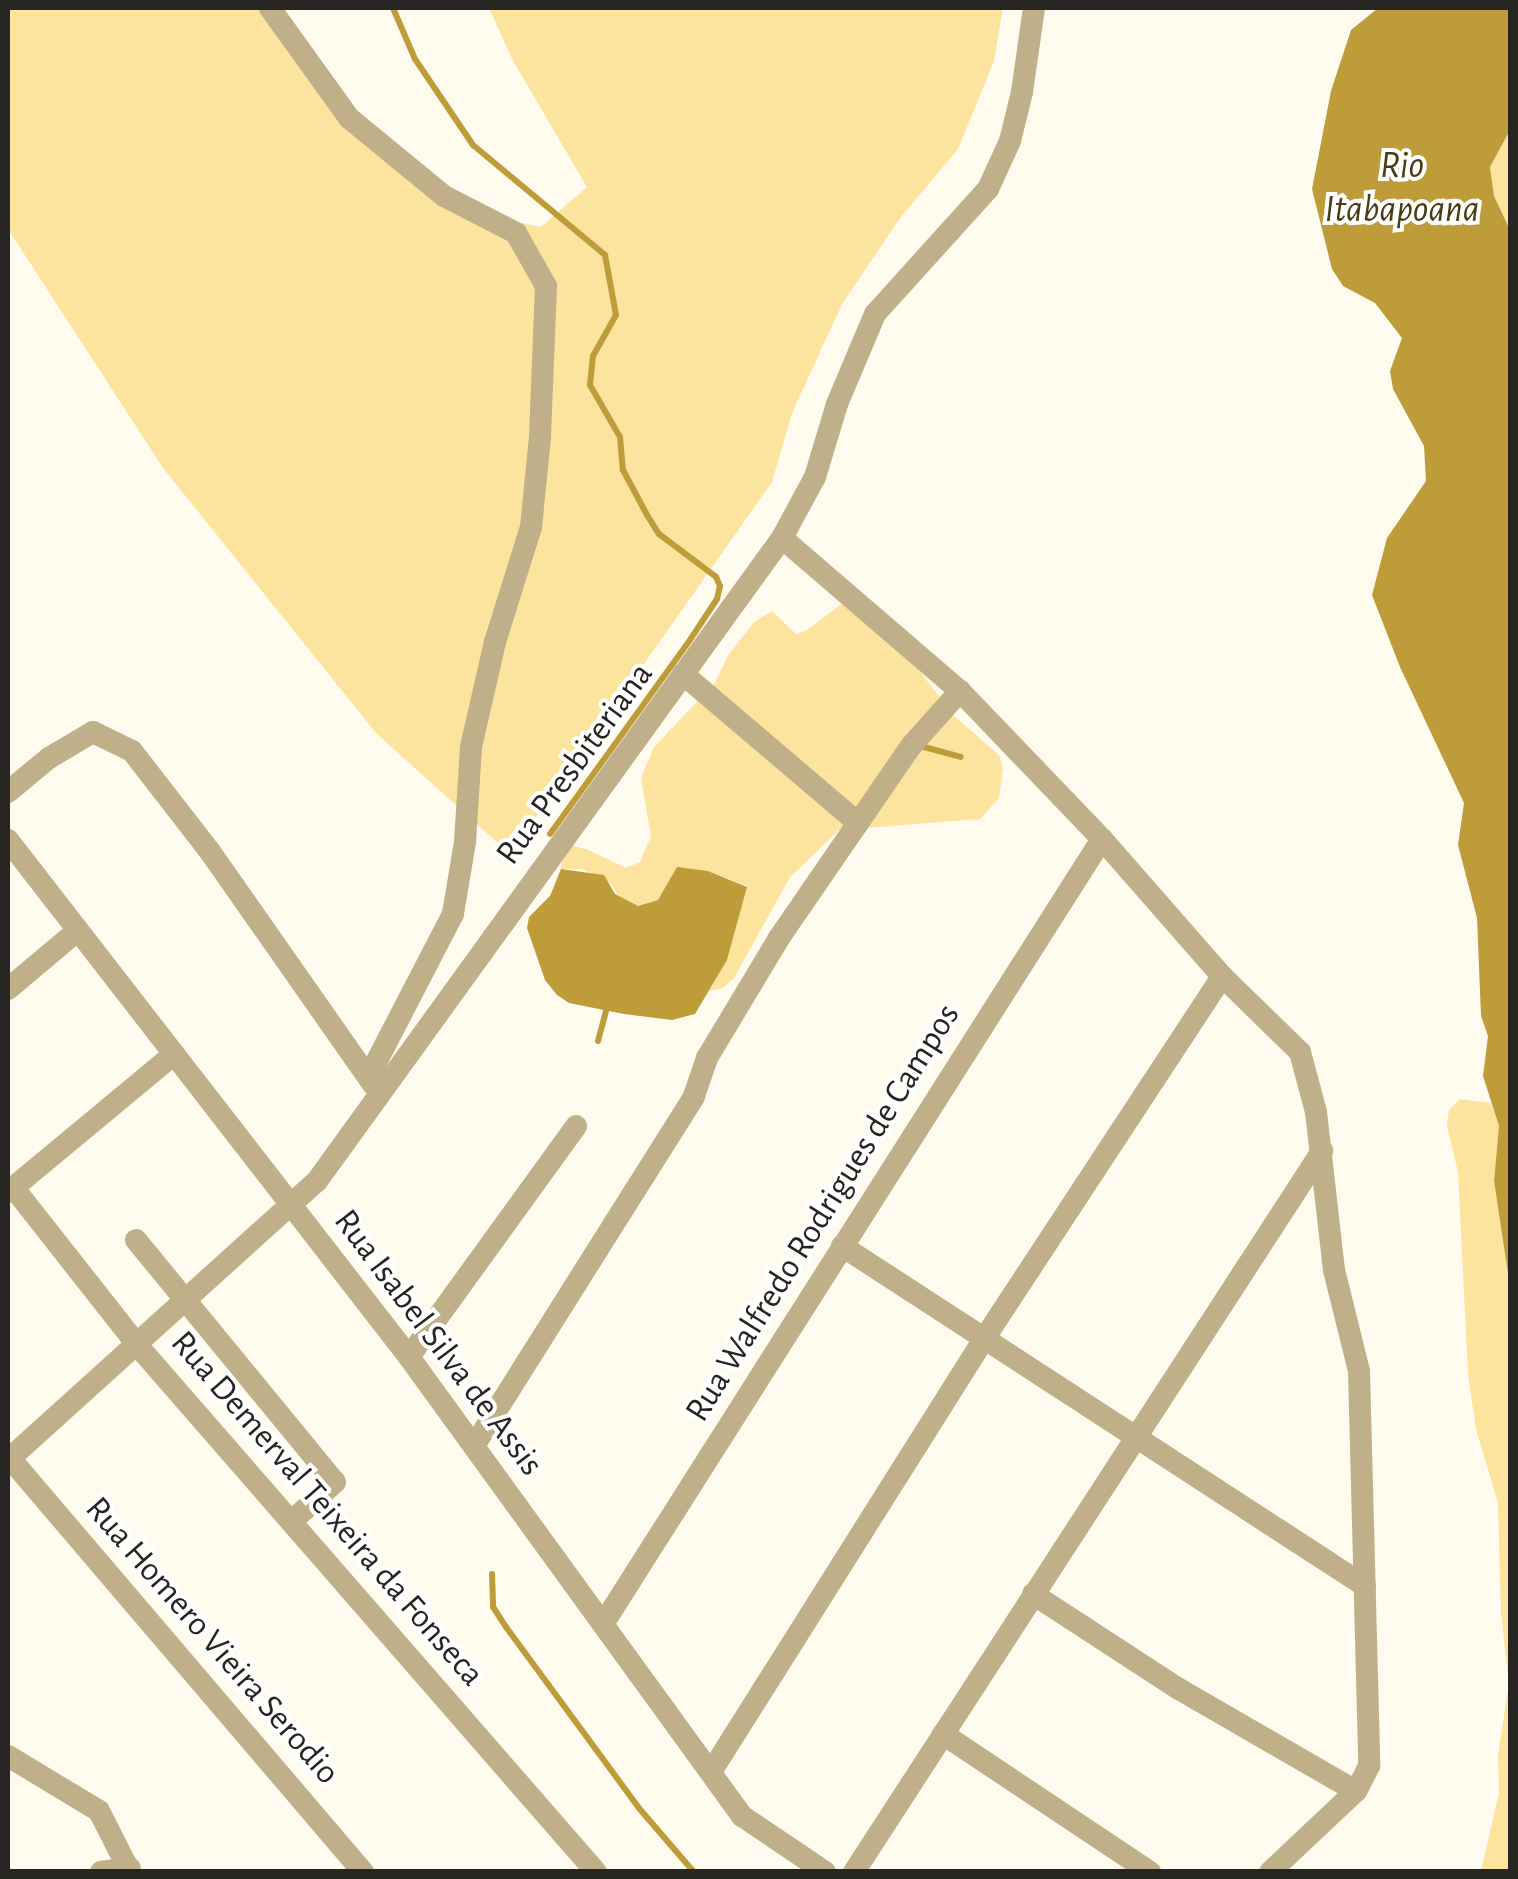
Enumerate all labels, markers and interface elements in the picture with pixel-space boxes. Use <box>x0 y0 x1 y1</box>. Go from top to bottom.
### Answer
water label: Rio Itabapoana <box>1324 144 1480 233</box>
street label: Rua Presbiteriana <box>488 655 662 873</box>
street label: Rua Walfredo Rodrigues de Campos <box>677 996 969 1430</box>
street label: Rua Isabel Silva de Assis <box>324 1202 552 1484</box>
street label: Rua Demerval Teixeira da Fonseca <box>161 1323 493 1695</box>
street label: Rua Homero Vieira Serodio <box>76 1489 348 1793</box>

